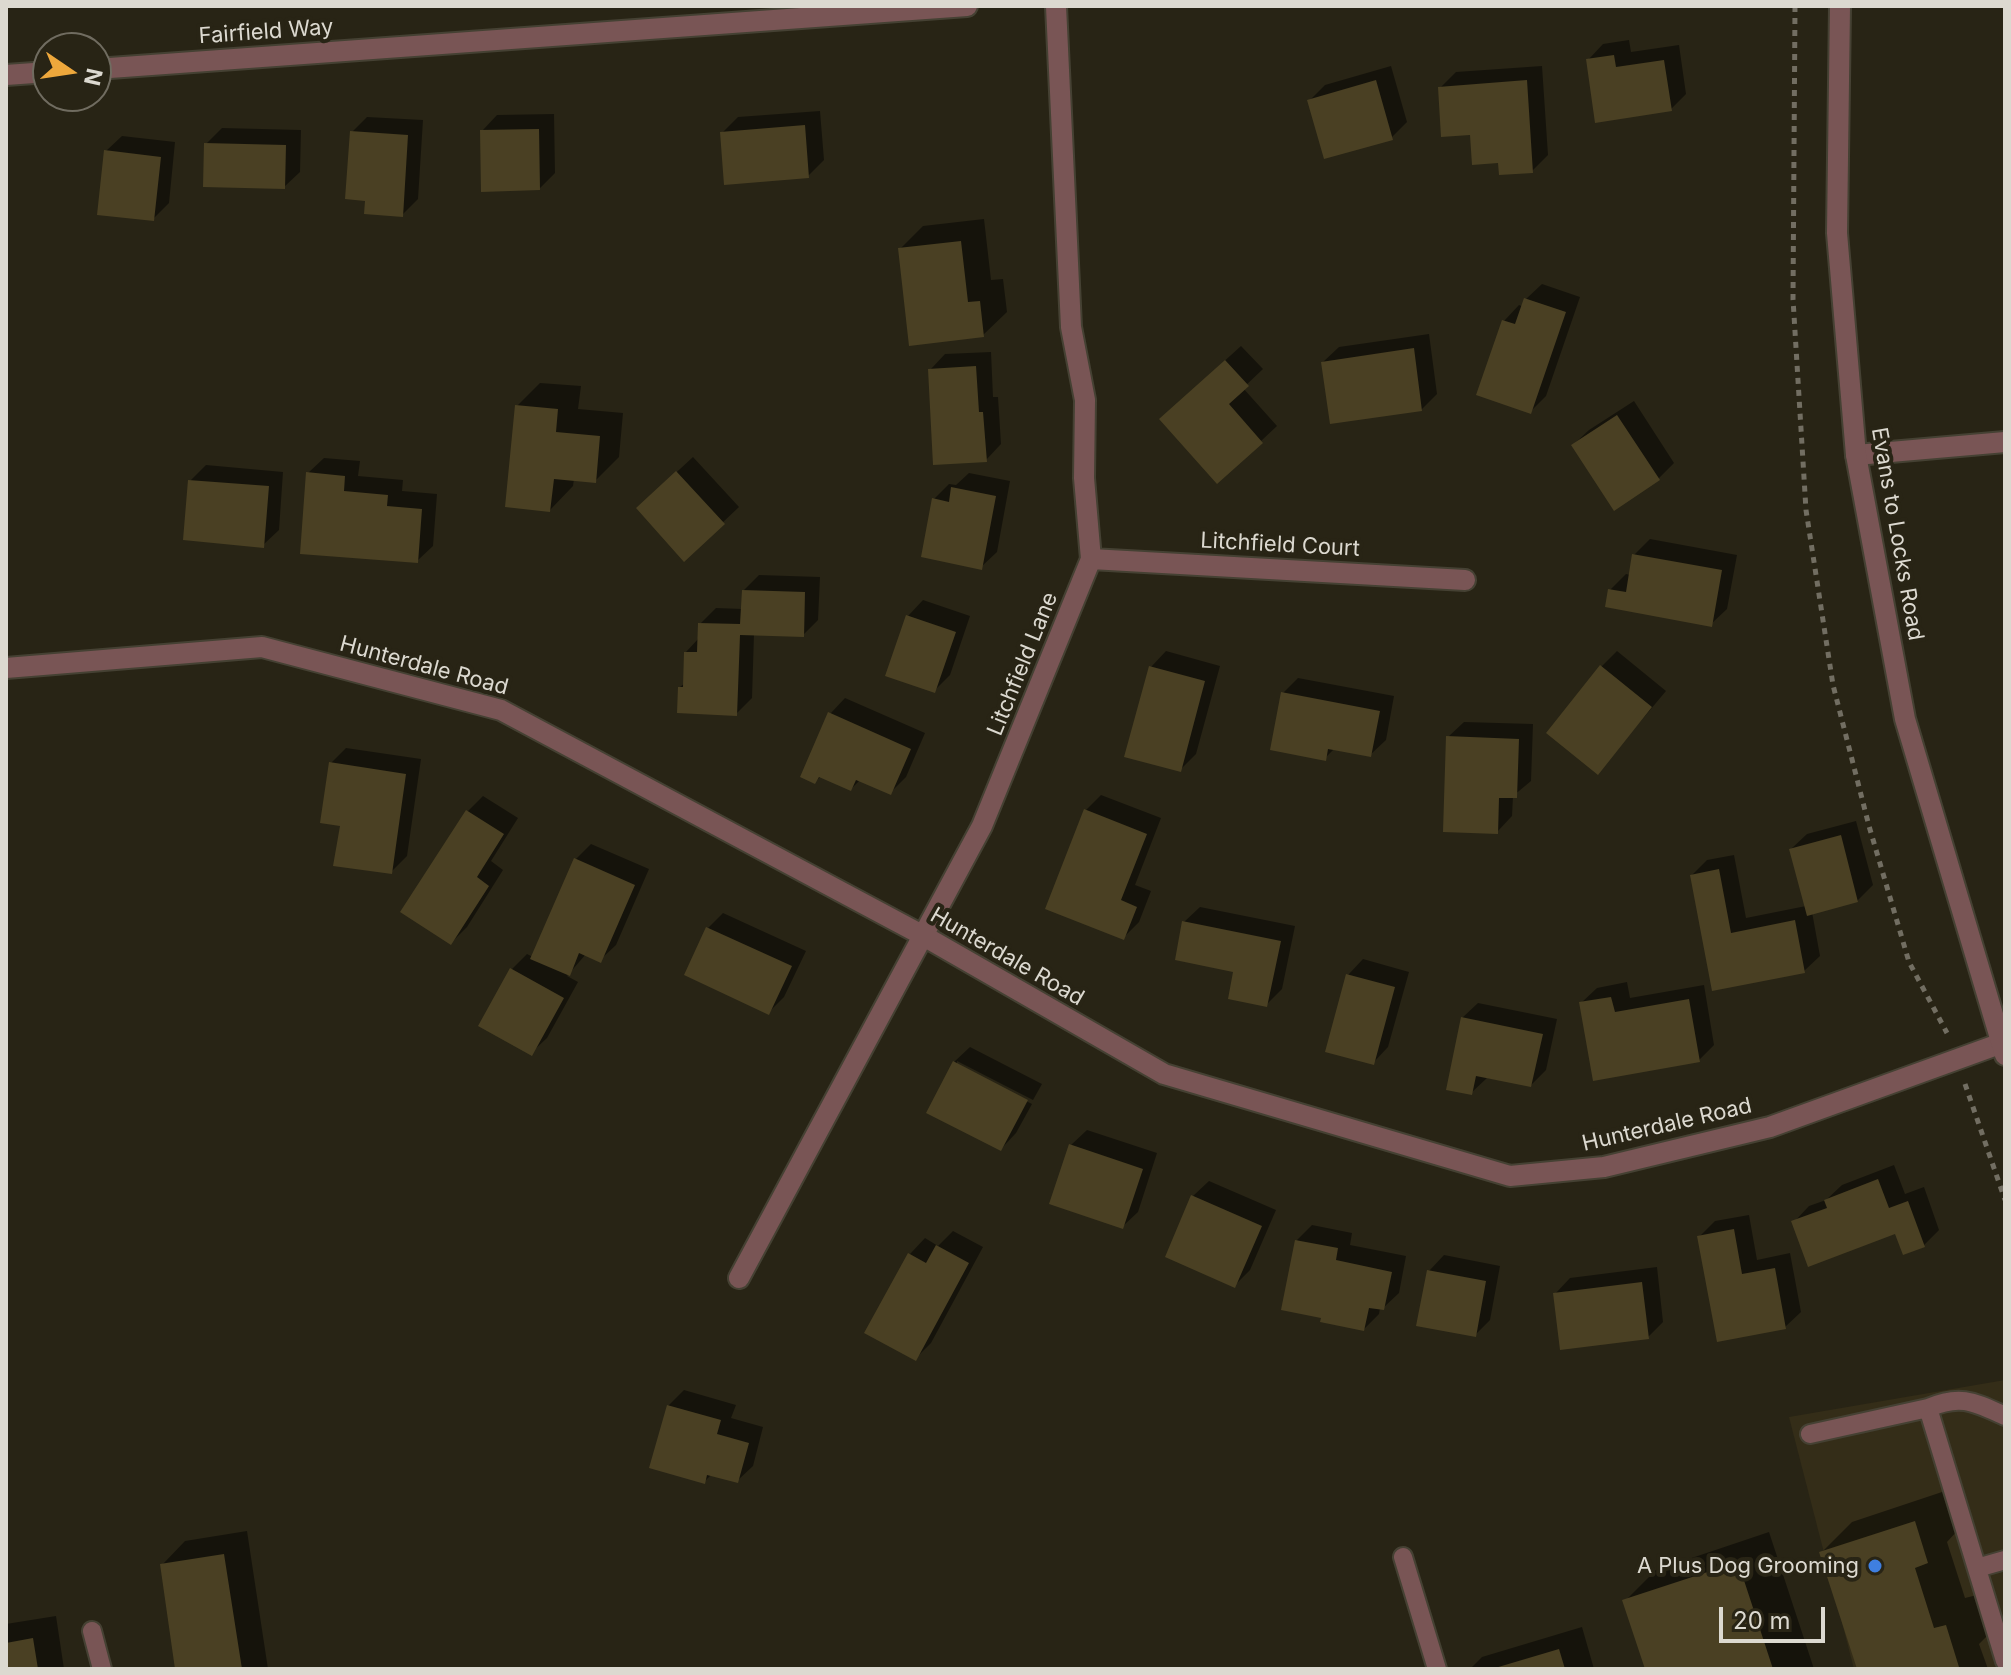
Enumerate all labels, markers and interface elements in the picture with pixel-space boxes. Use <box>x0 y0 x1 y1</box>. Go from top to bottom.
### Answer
street label: Fairfield Way <box>198 14 334 50</box>
north arrow <box>32 32 112 112</box>
text: N <box>79 66 108 88</box>
street label: Evans to Locks Road <box>1865 425 1929 643</box>
street label: Litchfield Court <box>1200 528 1360 562</box>
street label: Litchfield Lane <box>982 588 1064 740</box>
street label: Hunterdale Road <box>337 631 511 701</box>
street label: Hunterdale Road <box>925 902 1089 1012</box>
street label: Hunterdale Road <box>1580 1093 1754 1157</box>
place label: A Plus Dog Grooming <box>1637 1553 1859 1579</box>
marker: A Plus Dog Grooming <box>1866 1557 1884 1575</box>
scale bar <box>1723 1591 1829 1641</box>
text: 20 m <box>1733 1606 1791 1635</box>

